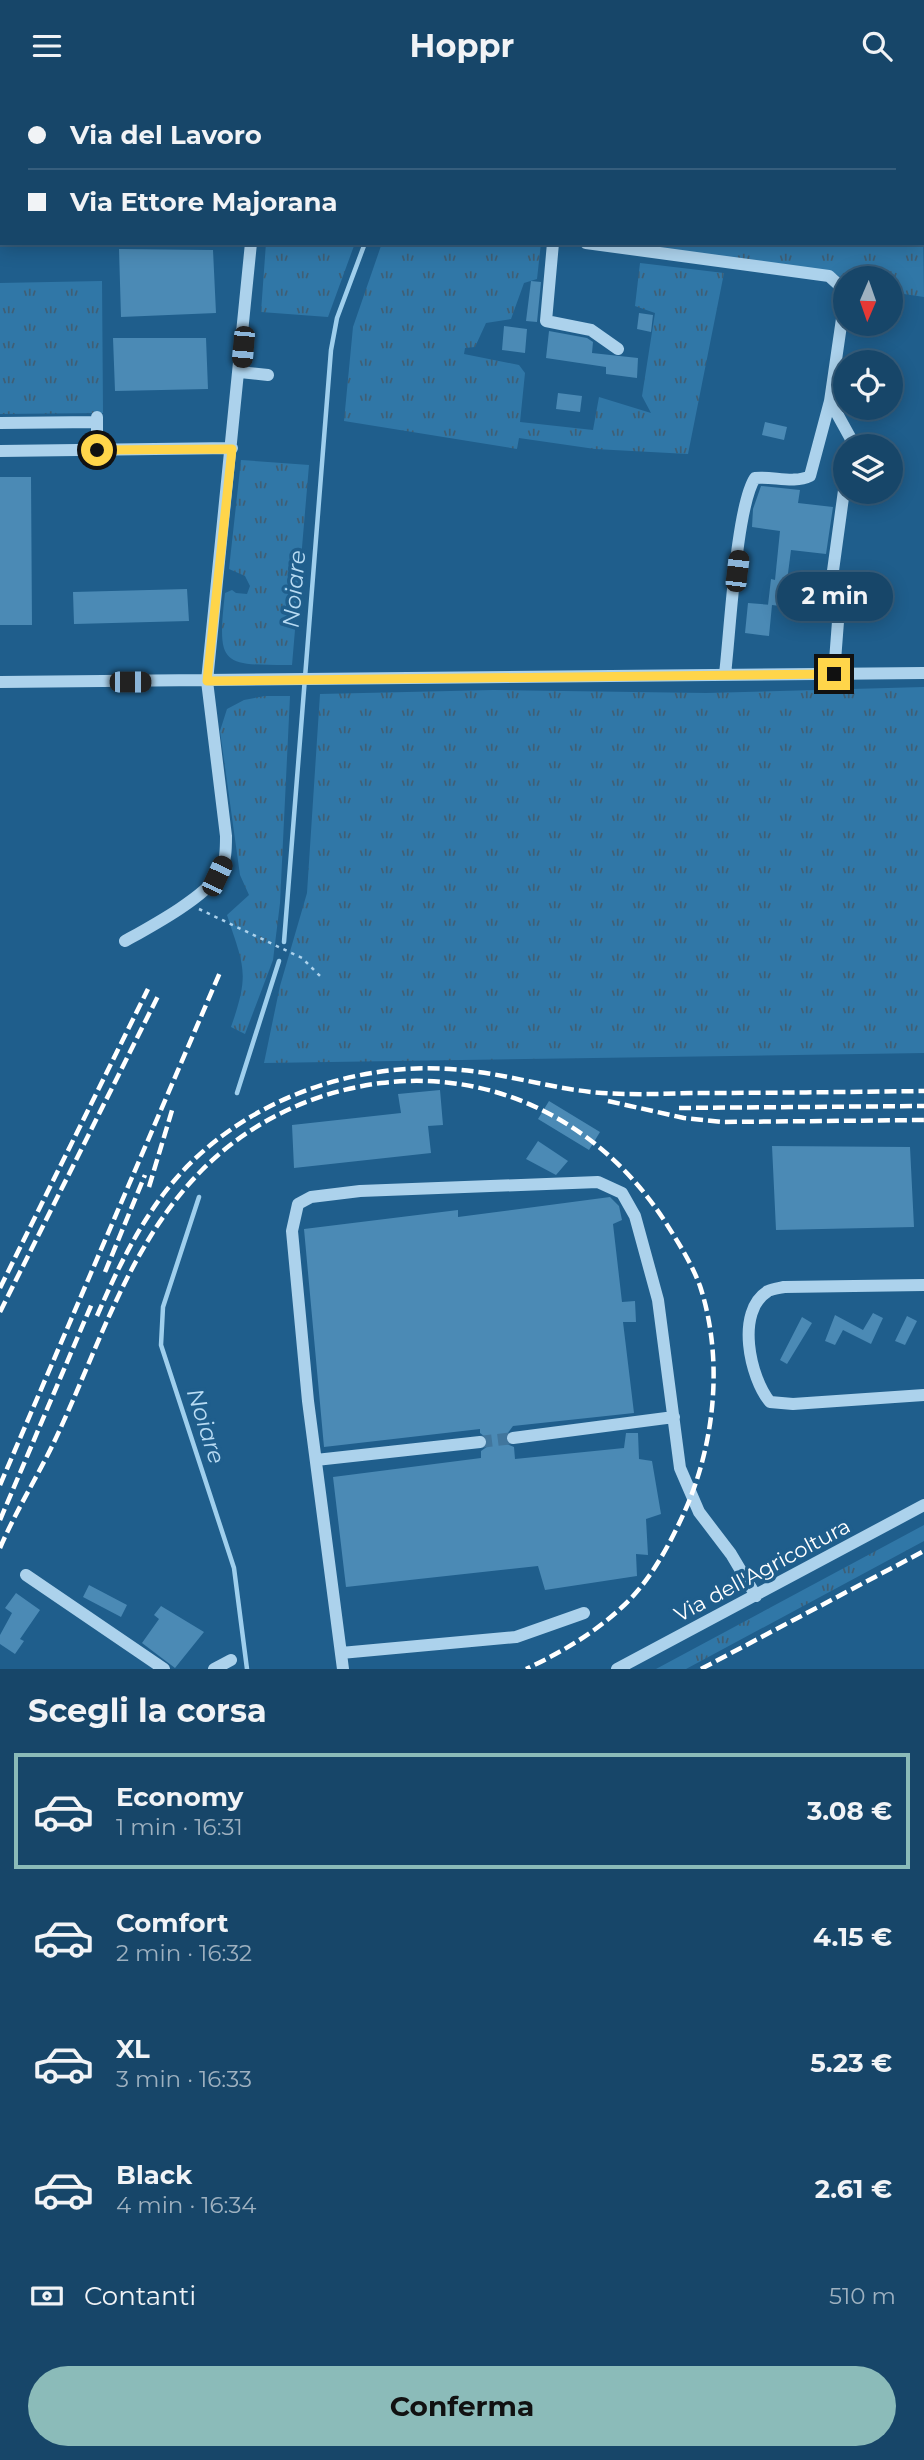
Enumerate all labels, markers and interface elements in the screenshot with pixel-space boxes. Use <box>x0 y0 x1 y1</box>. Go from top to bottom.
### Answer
text: Hoppr <box>410 26 514 65</box>
icon: menu <box>28 27 66 65</box>
icon: search <box>858 27 896 65</box>
text: Via del Lavoro <box>70 119 262 151</box>
text: Via Ettore Majorana <box>70 186 338 218</box>
north arrow <box>833 266 903 336</box>
map controls <box>833 266 903 504</box>
car <box>231 325 256 369</box>
button: locate <box>833 350 903 420</box>
route start <box>81 434 113 466</box>
button: layers <box>833 434 903 504</box>
water label: Noiare <box>277 549 311 629</box>
car <box>725 549 750 593</box>
callout: 2 min <box>776 573 892 621</box>
text: 2 min <box>801 582 869 610</box>
route end <box>818 658 850 690</box>
car <box>110 672 152 693</box>
car <box>199 853 236 899</box>
water label: Noiare <box>181 1385 231 1467</box>
street label: Via dell'Agricoltura <box>670 1513 854 1627</box>
text: Scegli la corsa <box>28 1691 267 1730</box>
icon: car <box>32 1780 95 1843</box>
text: Economy <box>116 1781 243 1813</box>
text: 3.08 € <box>807 1795 892 1827</box>
text: 1 min · 16:31 <box>116 1813 243 1841</box>
icon: car <box>32 1906 95 1969</box>
text: Comfort <box>116 1907 228 1939</box>
text: 4.15 € <box>813 1921 892 1953</box>
text: 2 min · 16:32 <box>116 1939 252 1967</box>
icon: car <box>32 2032 95 2095</box>
text: XL <box>116 2033 150 2065</box>
text: 5.23 € <box>810 2047 892 2079</box>
text: 3 min · 16:33 <box>116 2065 252 2093</box>
icon: car <box>32 2158 95 2221</box>
text: Black <box>116 2159 192 2191</box>
text: 2.61 € <box>815 2173 892 2205</box>
text: 4 min · 16:34 <box>116 2191 257 2219</box>
icon: cash <box>28 2277 66 2315</box>
text: Contanti <box>84 2280 196 2312</box>
text: 510 m <box>829 2282 896 2310</box>
button: Conferma <box>28 2366 896 2446</box>

